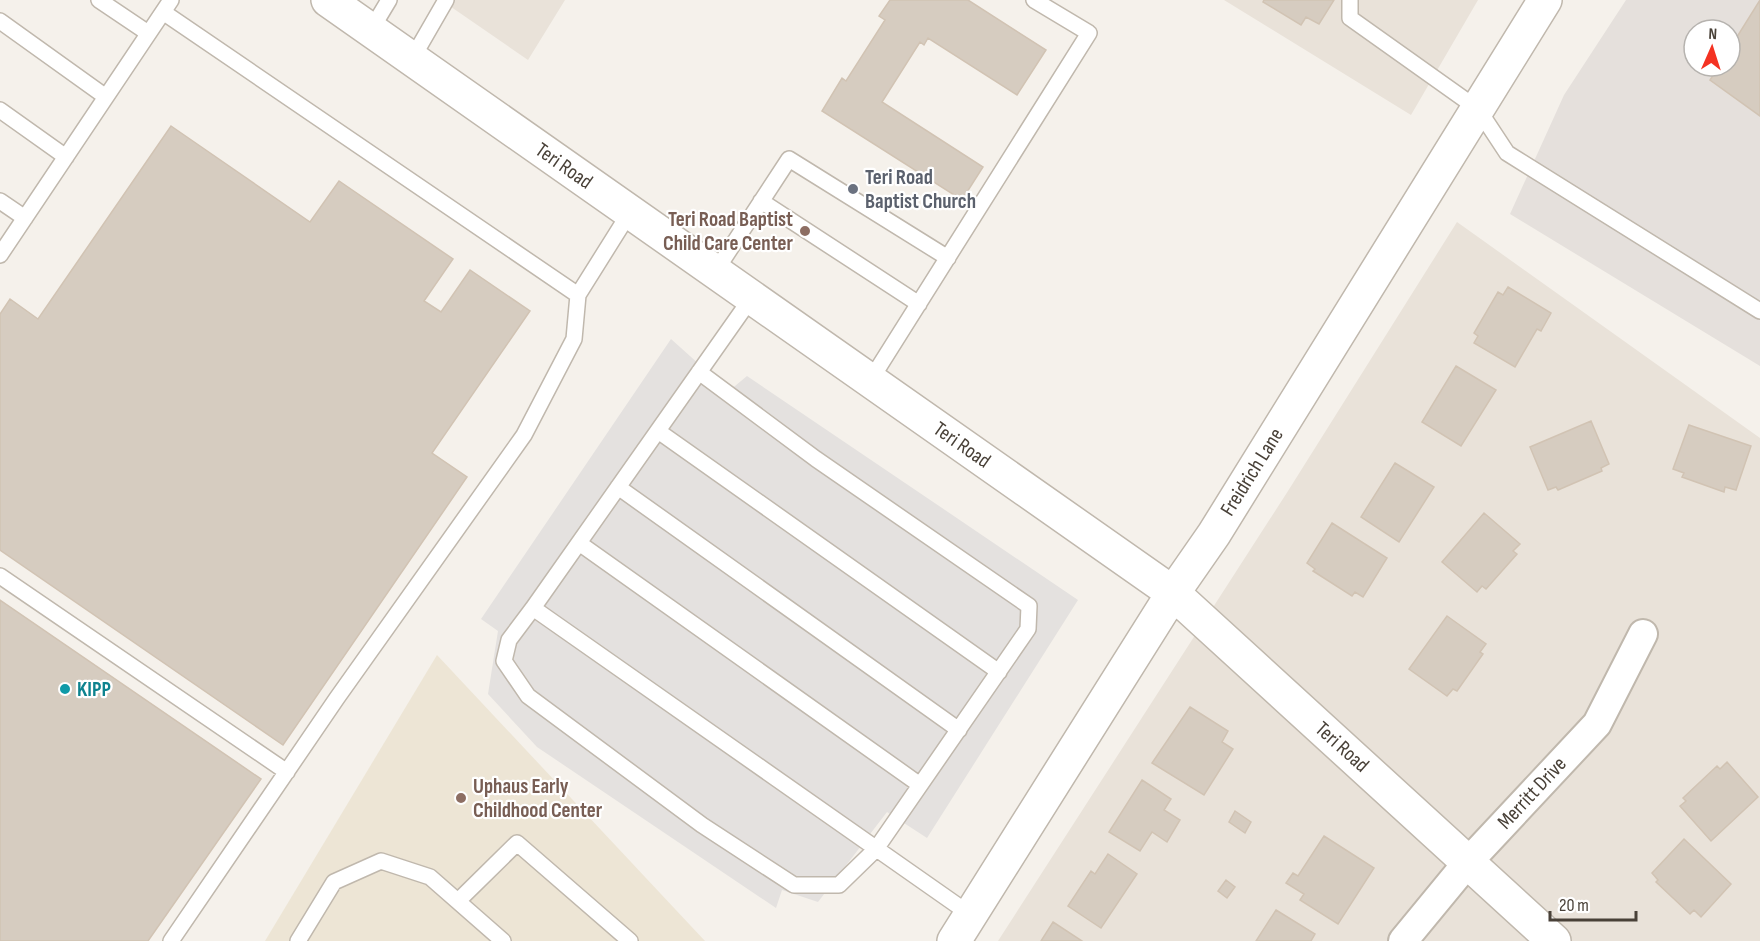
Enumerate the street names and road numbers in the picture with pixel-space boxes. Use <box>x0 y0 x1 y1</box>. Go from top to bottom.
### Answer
street label: Teri Road <box>531 137 597 195</box>
street label: Teri Road <box>929 416 995 474</box>
street label: Freidrich Lane <box>1215 424 1289 520</box>
street label: Teri Road <box>1310 716 1374 778</box>
street label: Merritt Drive <box>1492 752 1572 834</box>

